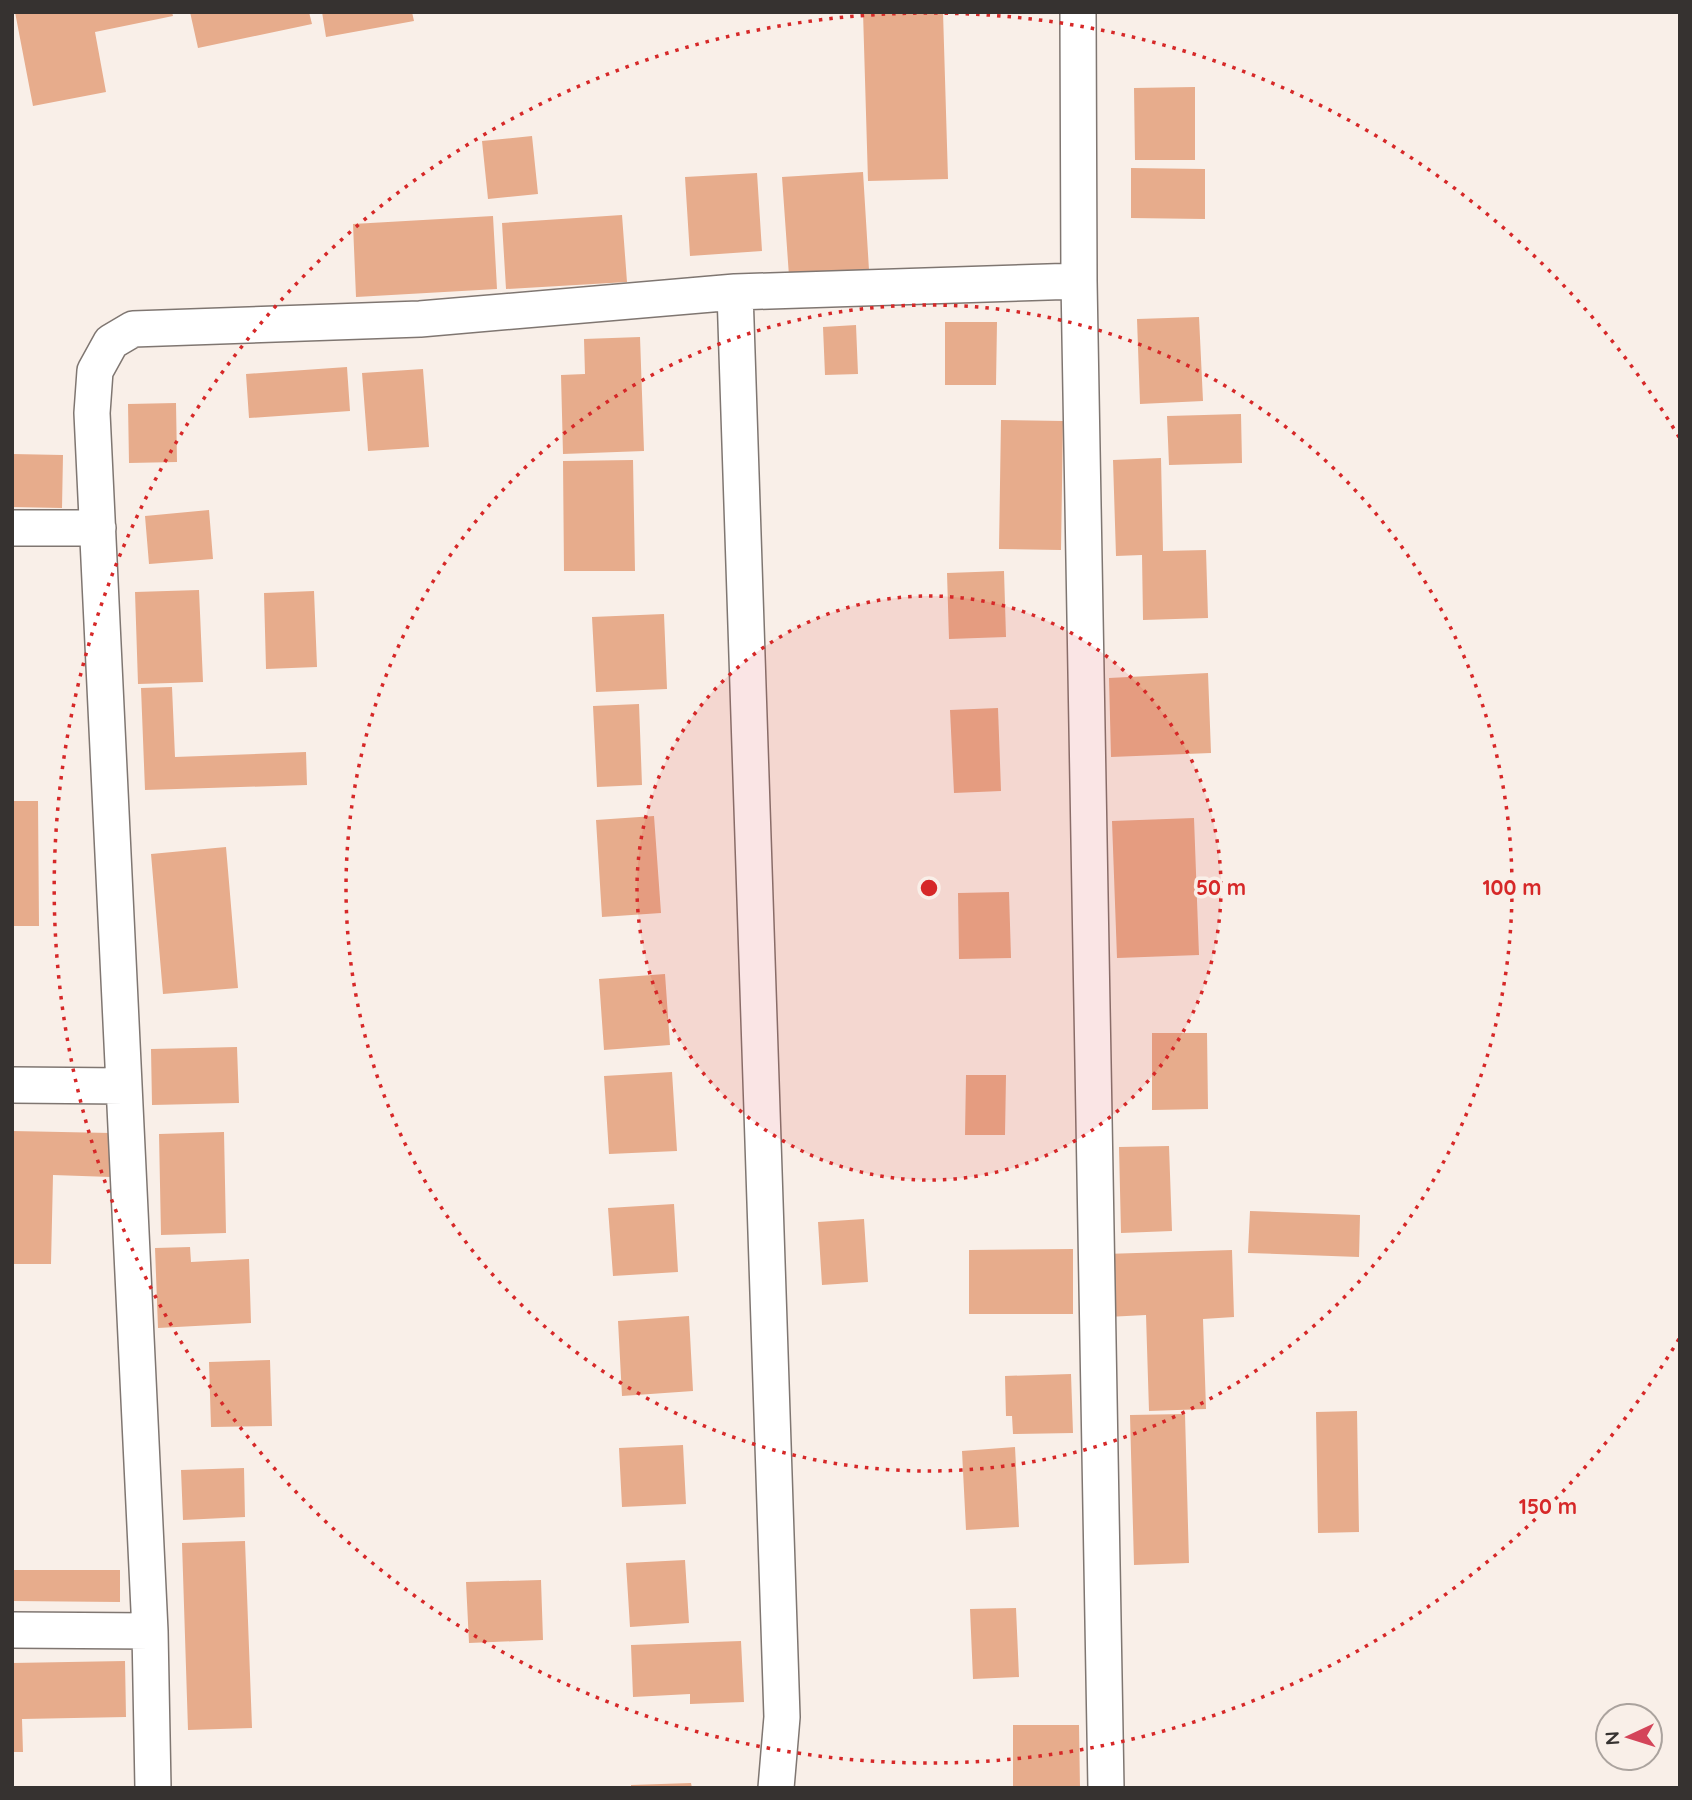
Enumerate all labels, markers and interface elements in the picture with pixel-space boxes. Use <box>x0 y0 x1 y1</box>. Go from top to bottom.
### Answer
text: 50 m <box>1196 874 1246 900</box>
text: 100 m <box>1482 874 1542 900</box>
centre of rings <box>917 876 941 900</box>
text: 150 m <box>1519 1493 1577 1519</box>
north arrow <box>1594 1702 1664 1772</box>
text: N <box>1600 1730 1624 1746</box>

